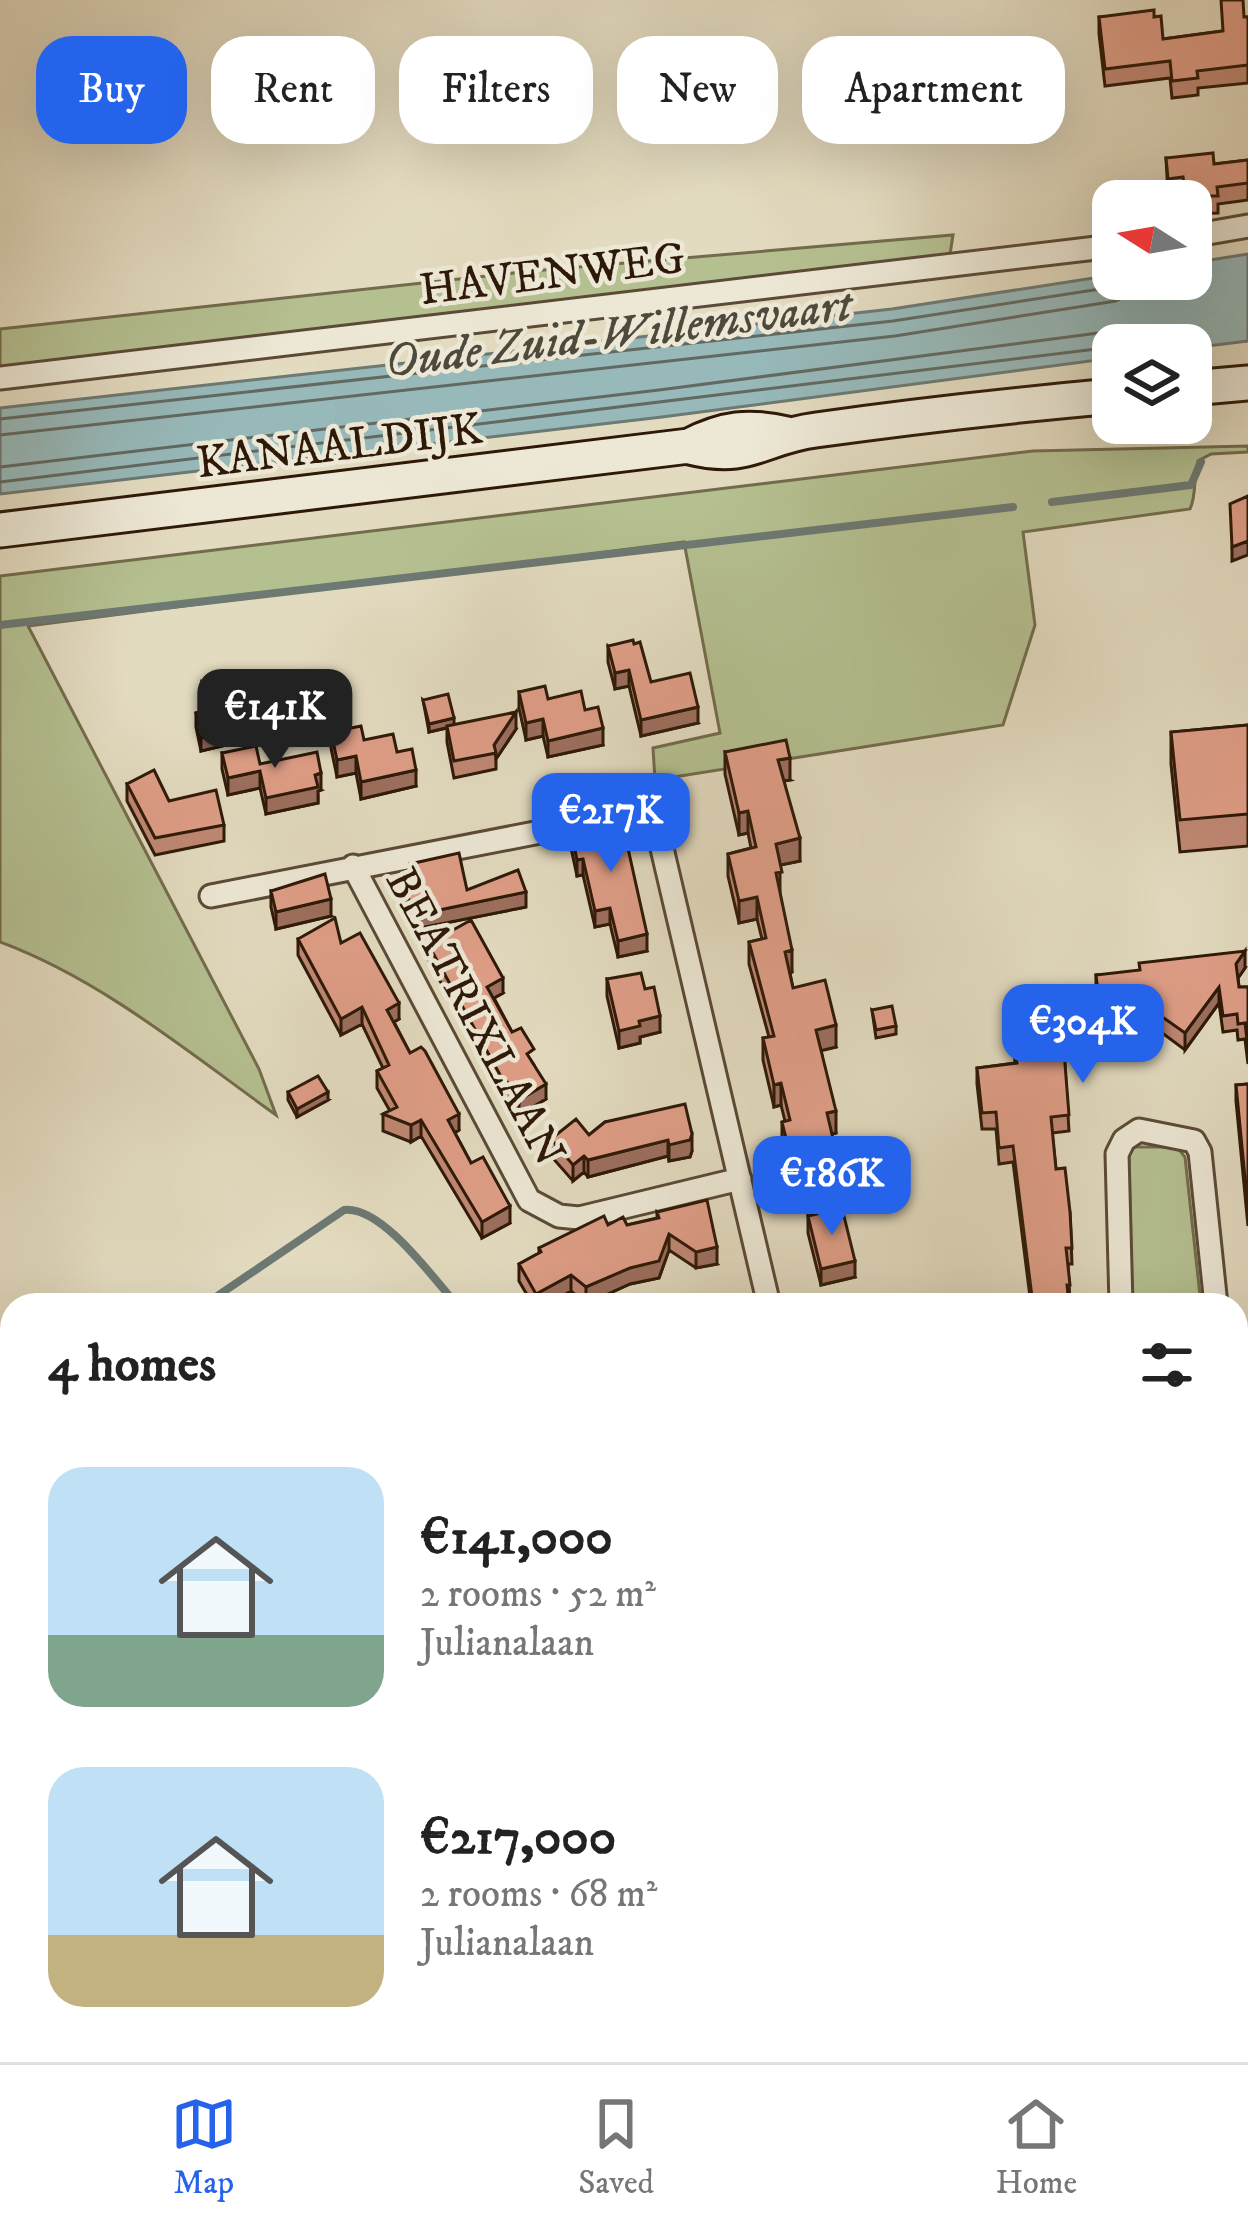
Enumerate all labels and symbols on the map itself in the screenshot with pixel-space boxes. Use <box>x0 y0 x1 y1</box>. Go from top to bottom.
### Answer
north arrow <box>1092 180 1212 300</box>
street label: HAVENWEG <box>416 231 688 319</box>
water label: Oude Zuid-Willemsvaart <box>381 275 859 392</box>
street label: KANAALDIJK <box>193 402 486 492</box>
pin: €141K <box>191 669 359 771</box>
pin: €217K <box>527 773 695 875</box>
street label: BEATRIXLAAN <box>372 858 577 1176</box>
pin: €304K <box>999 984 1167 1086</box>
pin: €186K <box>748 1136 916 1238</box>

